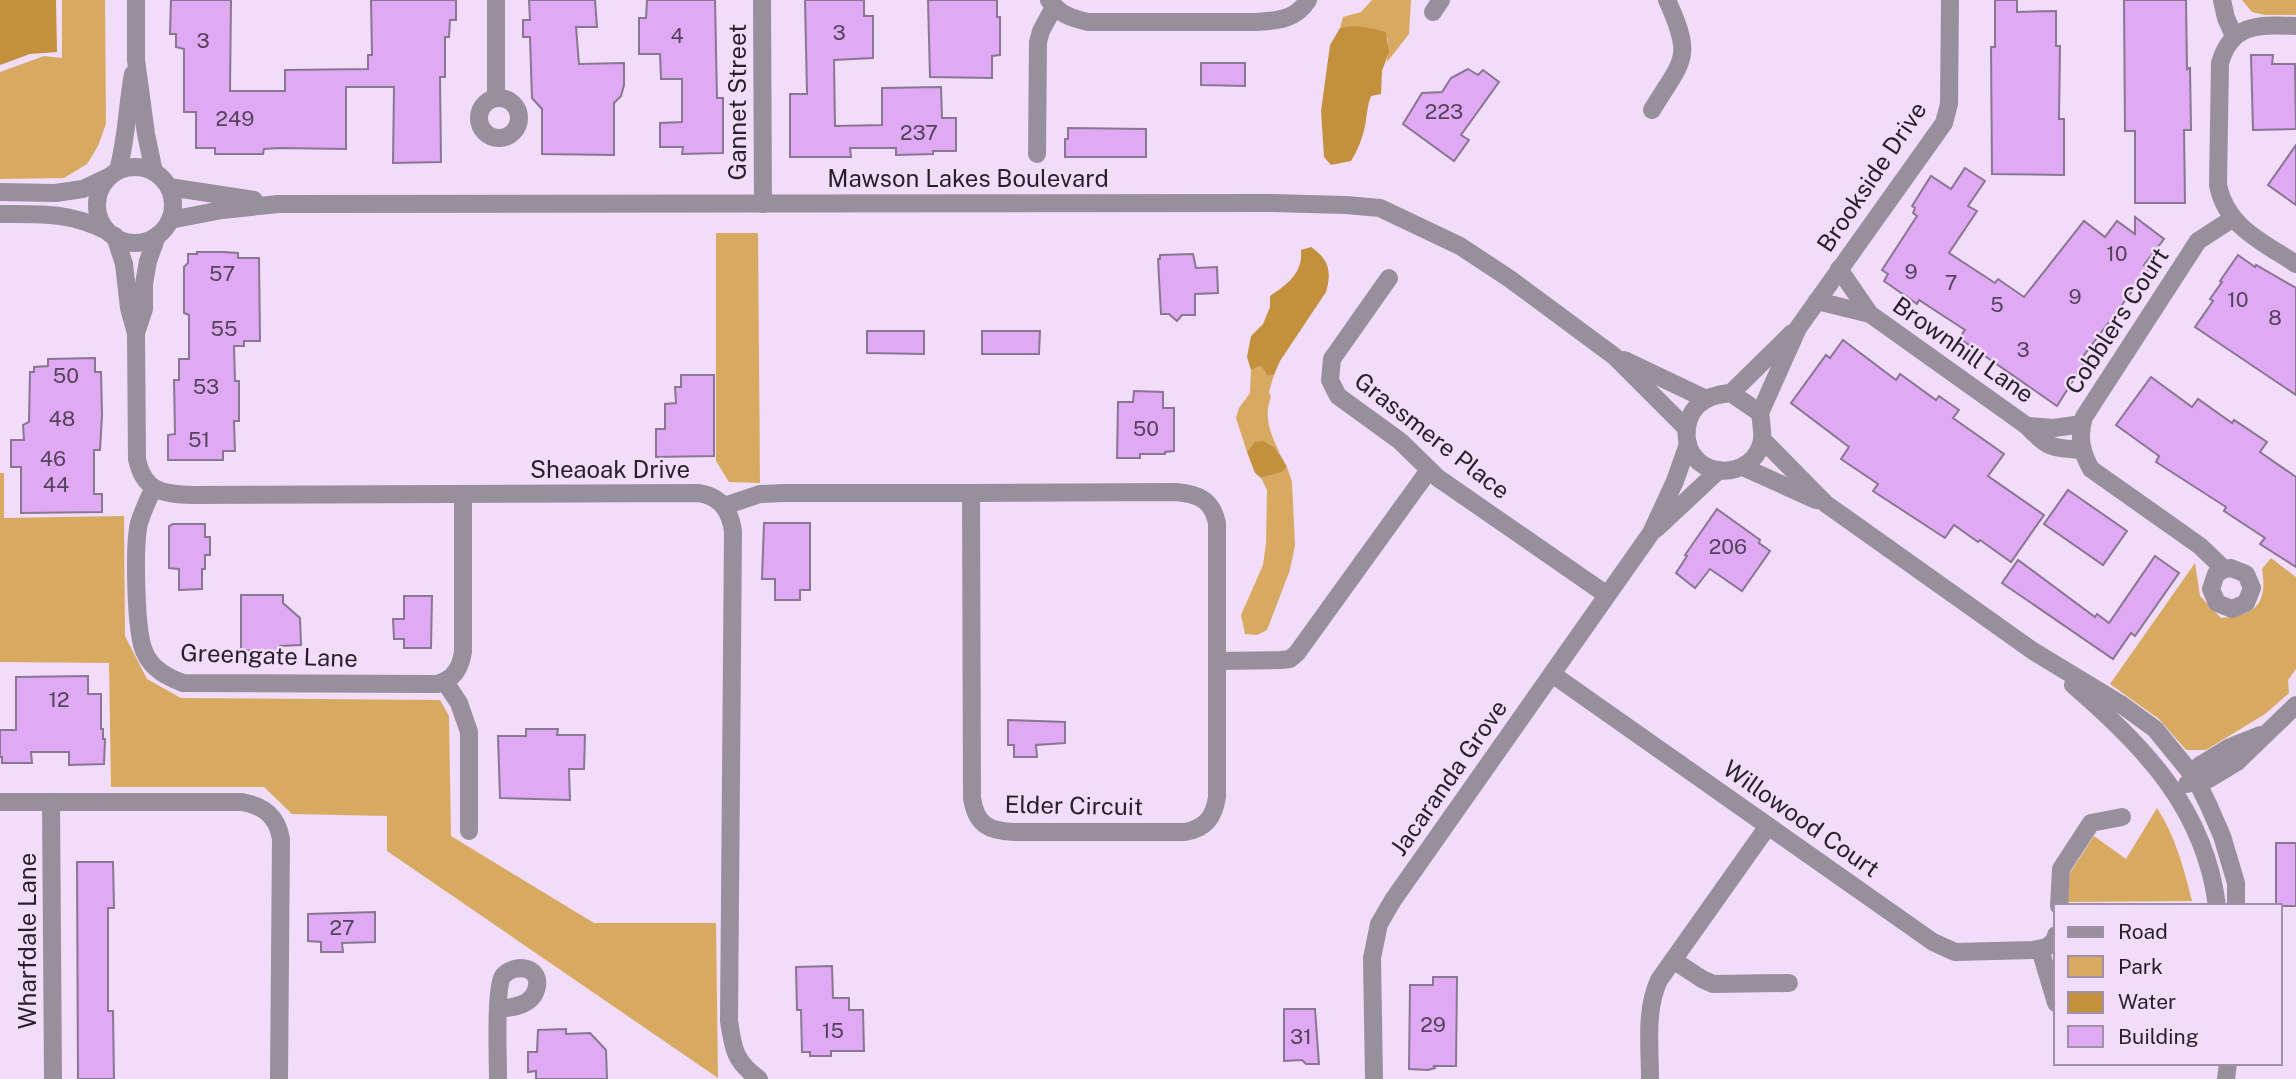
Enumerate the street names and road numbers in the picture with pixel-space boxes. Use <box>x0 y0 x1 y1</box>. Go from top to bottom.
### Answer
street label: Gannet Street <box>723 24 751 180</box>
street label: Brookside Drive <box>1811 96 1932 257</box>
street label: Mawson Lakes Boulevard <box>827 164 1109 192</box>
street label: Cobblers Court <box>2058 242 2174 399</box>
street label: Brownhill Lane <box>1888 290 2039 408</box>
street label: Grassmere Place <box>1350 366 1516 504</box>
street label: Sheaoak Drive <box>530 455 690 483</box>
street label: Greengate Lane <box>180 638 358 672</box>
street label: Jacaranda Grove <box>1384 694 1512 861</box>
street label: Willowood Court <box>1718 754 1885 882</box>
street label: Elder Circuit <box>1005 790 1144 820</box>
street label: Wharfdale Lane <box>13 853 41 1029</box>

